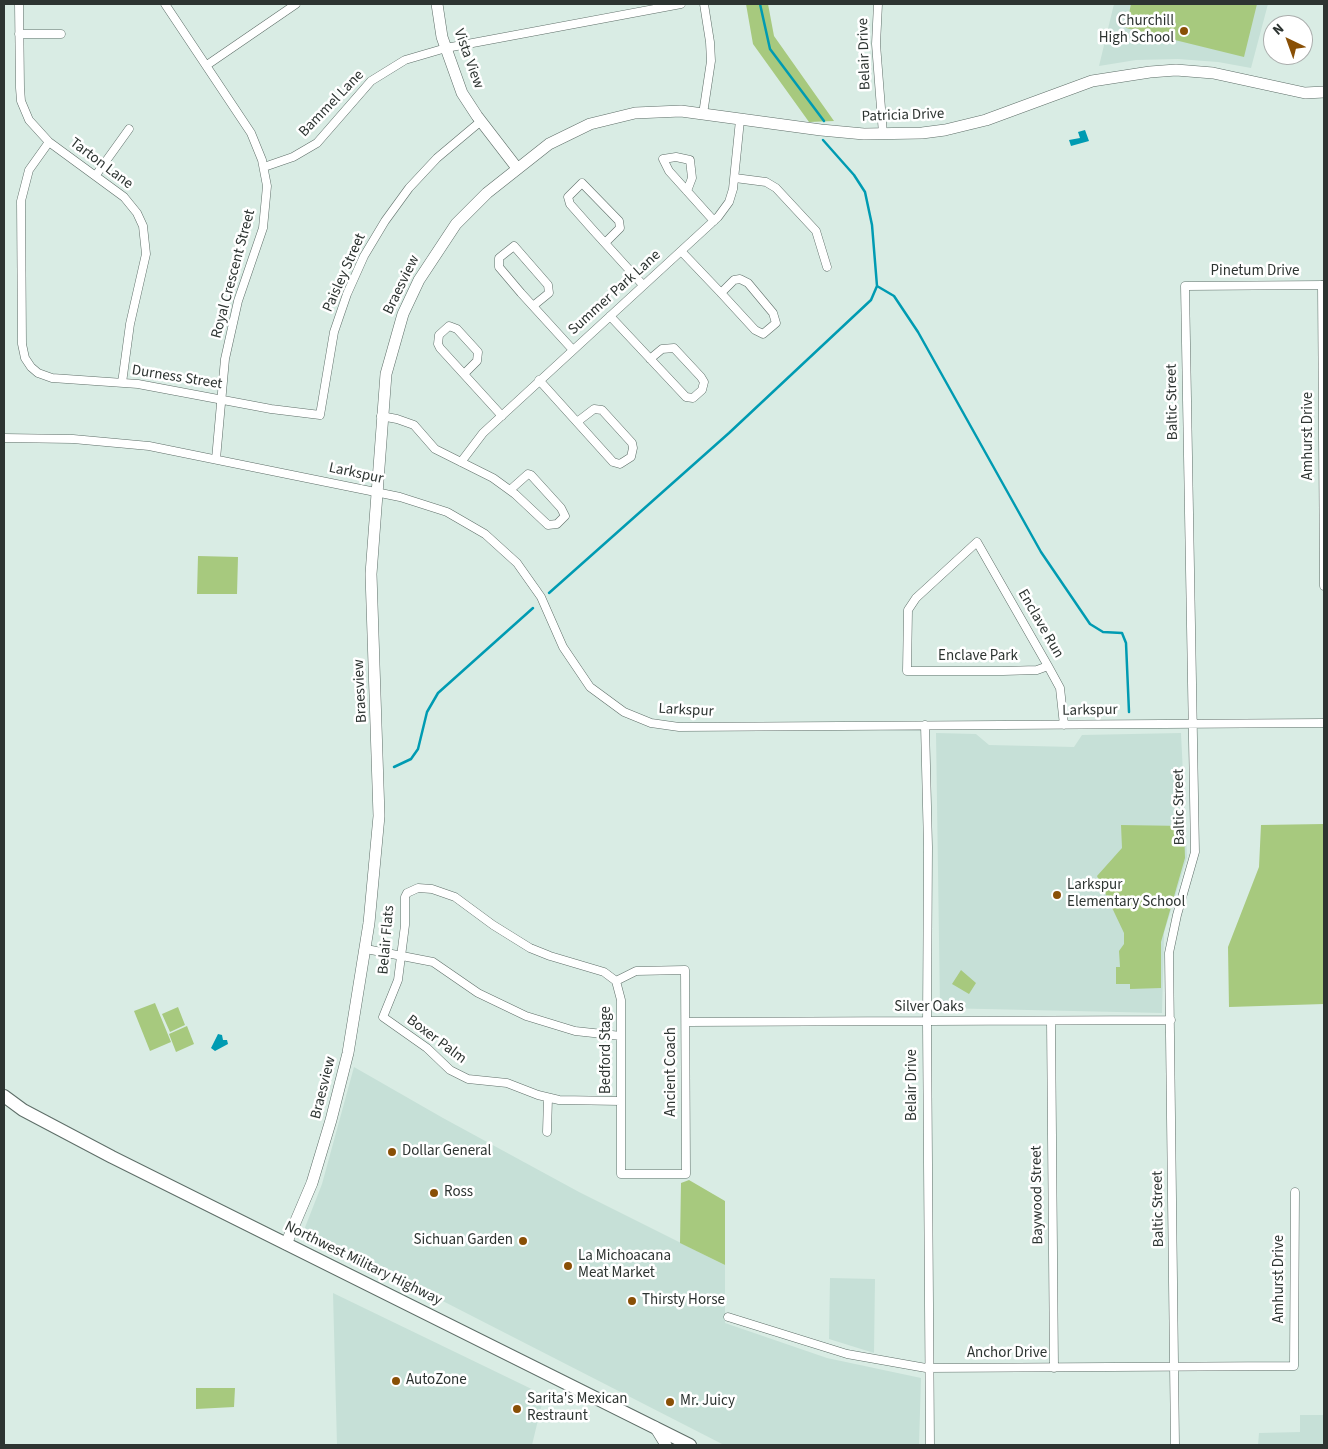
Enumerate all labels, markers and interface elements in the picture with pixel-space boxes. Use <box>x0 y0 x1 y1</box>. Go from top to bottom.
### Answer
place label: Churchill High School <box>1099 13 1174 48</box>
north arrow <box>1263 15 1313 65</box>
street label: Belair Drive <box>855 18 875 90</box>
text: N <box>1268 19 1289 40</box>
marker: Churchill High School <box>1178 25 1190 37</box>
street label: Vista View <box>449 27 487 91</box>
street label: Bammel Lane <box>296 67 368 141</box>
street label: Patricia Drive <box>861 106 945 126</box>
street label: Tarton Lane <box>66 134 136 194</box>
street label: Royal Crescent Street <box>208 208 260 340</box>
street label: Paisley Street <box>320 231 370 315</box>
street label: Summer Park Lane <box>565 247 665 339</box>
street label: Braesview <box>380 252 424 318</box>
street label: Pinetum Drive <box>1211 263 1299 281</box>
street label: Durness Street <box>130 362 224 394</box>
street label: Baltic Street <box>1163 364 1183 440</box>
street label: Amhurst Drive <box>1300 392 1318 480</box>
street label: Larkspur <box>327 459 385 489</box>
street label: Enclave Run <box>1013 586 1067 662</box>
street label: Enclave Park <box>938 648 1018 666</box>
street label: Braesview <box>350 659 372 723</box>
street label: Larkspur <box>658 701 714 721</box>
street label: Larkspur <box>1062 702 1118 720</box>
street label: Baltic Street <box>1170 769 1190 845</box>
place label: Larkspur Elementary School <box>1067 877 1185 912</box>
marker: Larkspur Elementary School <box>1051 889 1063 901</box>
street label: Belair Flats <box>375 905 399 975</box>
street label: Silver Oaks <box>894 999 964 1017</box>
street label: Bedford Stage <box>598 1006 616 1094</box>
street label: Boxer Palm <box>402 1012 470 1068</box>
street label: Ancient Coach <box>663 1027 681 1117</box>
street label: Belair Drive <box>904 1049 922 1121</box>
street label: Braesview <box>308 1055 340 1121</box>
place label: Dollar General <box>402 1143 491 1161</box>
street label: Baywood Street <box>1028 1145 1048 1245</box>
marker: Dollar General <box>386 1146 398 1158</box>
street label: Baltic Street <box>1149 1171 1169 1247</box>
place label: Ross <box>444 1184 473 1202</box>
marker: Ross <box>428 1187 440 1199</box>
street label: Northwest Military Highway <box>281 1218 445 1310</box>
place label: Sichuan Garden <box>414 1232 513 1250</box>
marker: Sichuan Garden <box>517 1235 529 1247</box>
street label: Amhurst Drive <box>1271 1235 1289 1323</box>
place label: La Michoacana Meat Market <box>578 1248 671 1283</box>
marker: La Michoacana Meat Market <box>562 1260 574 1272</box>
place label: Thirsty Horse <box>642 1292 725 1310</box>
marker: Thirsty Horse <box>626 1295 638 1307</box>
street label: Anchor Drive <box>967 1345 1047 1363</box>
place label: AutoZone <box>406 1372 467 1390</box>
marker: AutoZone <box>390 1375 402 1387</box>
place label: Sarita's Mexican Restraunt <box>527 1391 628 1426</box>
place label: Mr. Juicy <box>680 1393 735 1411</box>
marker: Mr. Juicy <box>664 1396 676 1408</box>
marker: Sarita's Mexican Restraunt <box>511 1403 523 1415</box>

